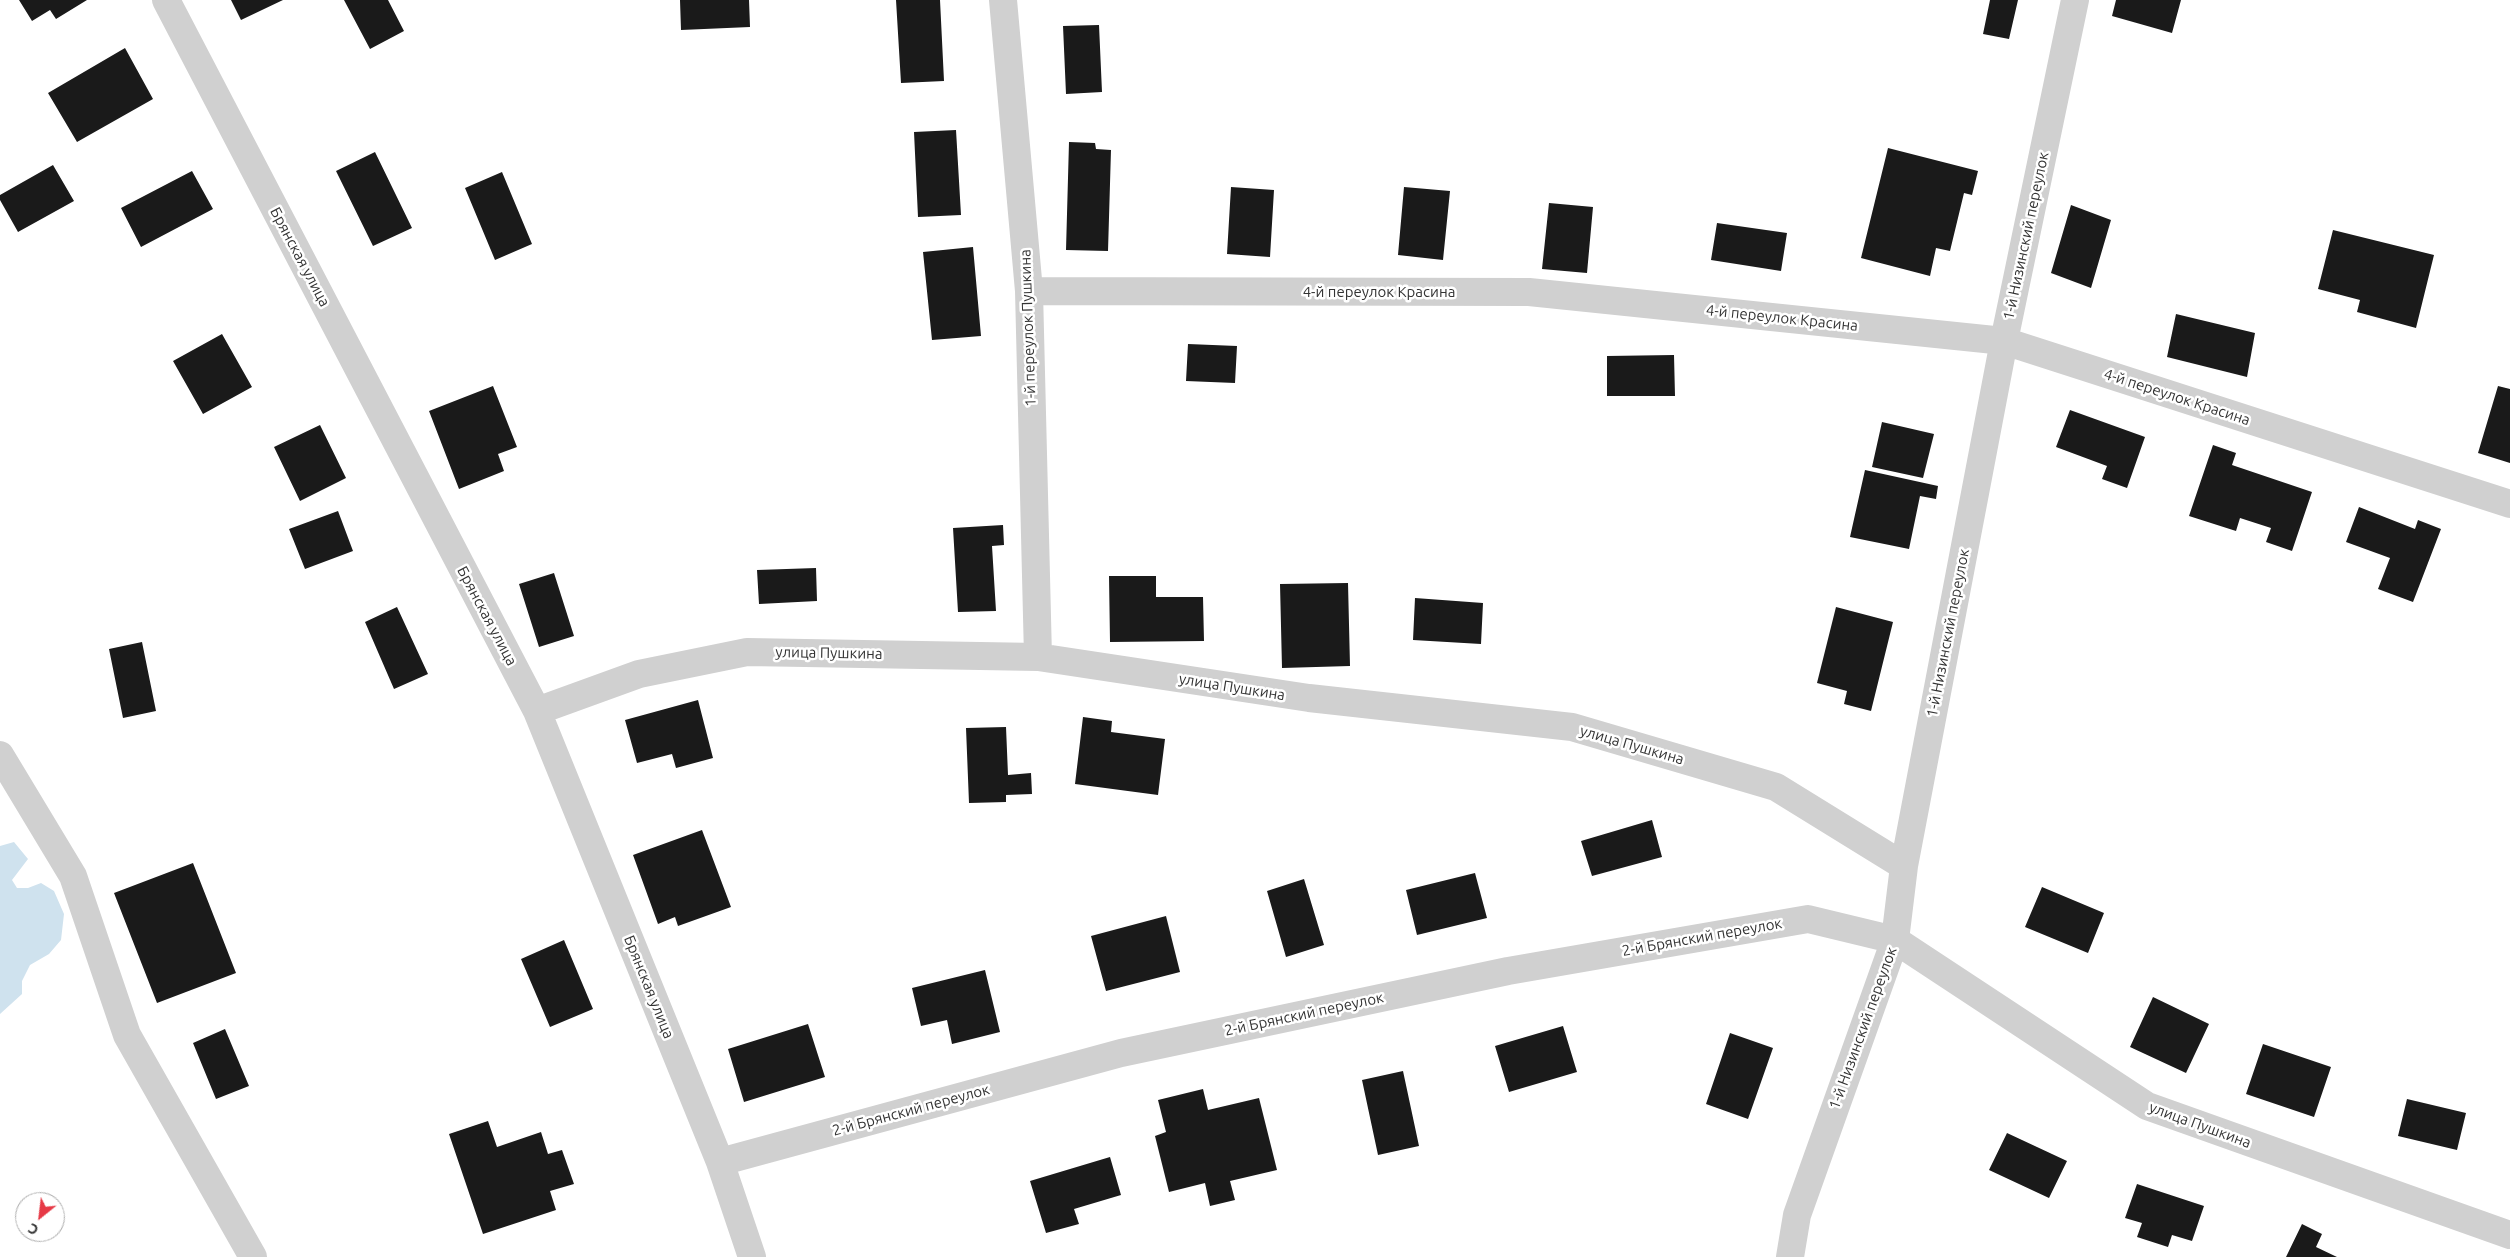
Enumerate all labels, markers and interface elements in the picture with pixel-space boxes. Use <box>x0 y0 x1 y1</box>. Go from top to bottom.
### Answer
street label: 1-й Низинский переулок <box>1999 150 2053 322</box>
street label: Брянская улица <box>266 204 334 310</box>
street label: 1-й переулок Пушкина <box>1016 249 1040 407</box>
street label: 4-й переулок Красина <box>1303 283 1455 301</box>
street label: 4-й переулок Красина <box>1705 301 1859 335</box>
street label: 4-й переулок Красина <box>2102 365 2252 429</box>
street label: 1-й Низинский переулок <box>1923 547 1973 719</box>
street label: Брянская улица <box>453 563 521 669</box>
street label: улица Пушкина <box>775 643 883 663</box>
street label: улица Пушкина <box>1178 670 1286 704</box>
street label: улица Пушкина <box>1578 722 1686 768</box>
street label: 2-й Брянский переулок <box>1621 914 1783 960</box>
street label: Брянская улица <box>620 933 678 1041</box>
street label: 1-й Низинский переулок <box>1825 944 1901 1112</box>
street label: 2-й Брянский переулок <box>1223 988 1385 1040</box>
street label: 2-й Брянский переулок <box>830 1080 992 1140</box>
street label: улица Пушкина <box>2147 1098 2253 1152</box>
north arrow <box>15 1192 65 1242</box>
text: С <box>25 1220 41 1238</box>

